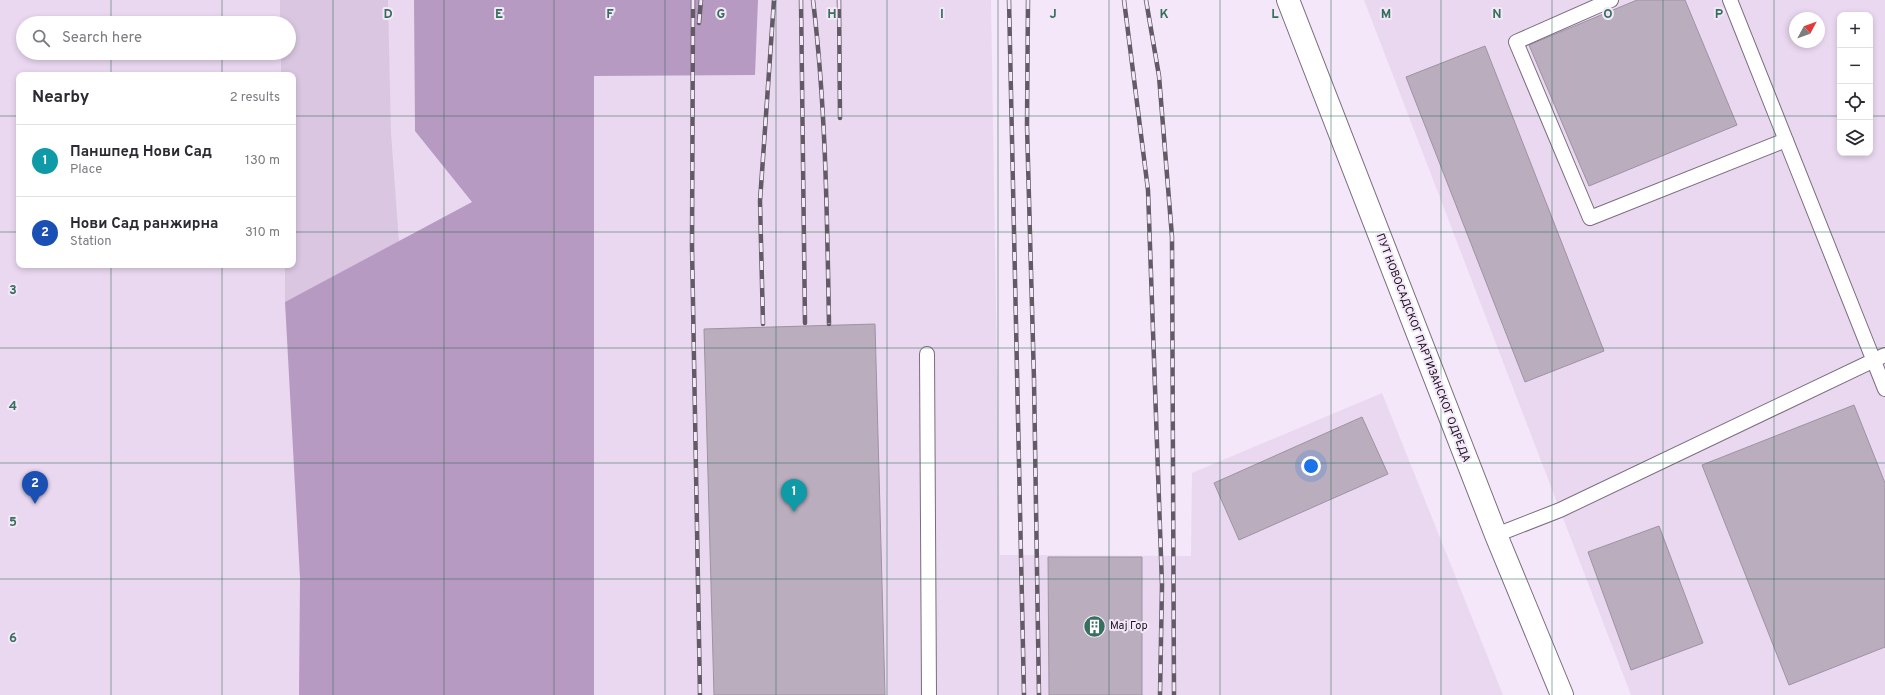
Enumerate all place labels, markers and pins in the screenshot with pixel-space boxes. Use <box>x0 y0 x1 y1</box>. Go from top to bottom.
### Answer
pin: 2 <box>22 471 48 504</box>
pin: 1 <box>781 479 807 512</box>
building icon: Мај Гор <box>1082 613 1108 639</box>
place label: Мај Гор <box>1110 619 1148 633</box>

